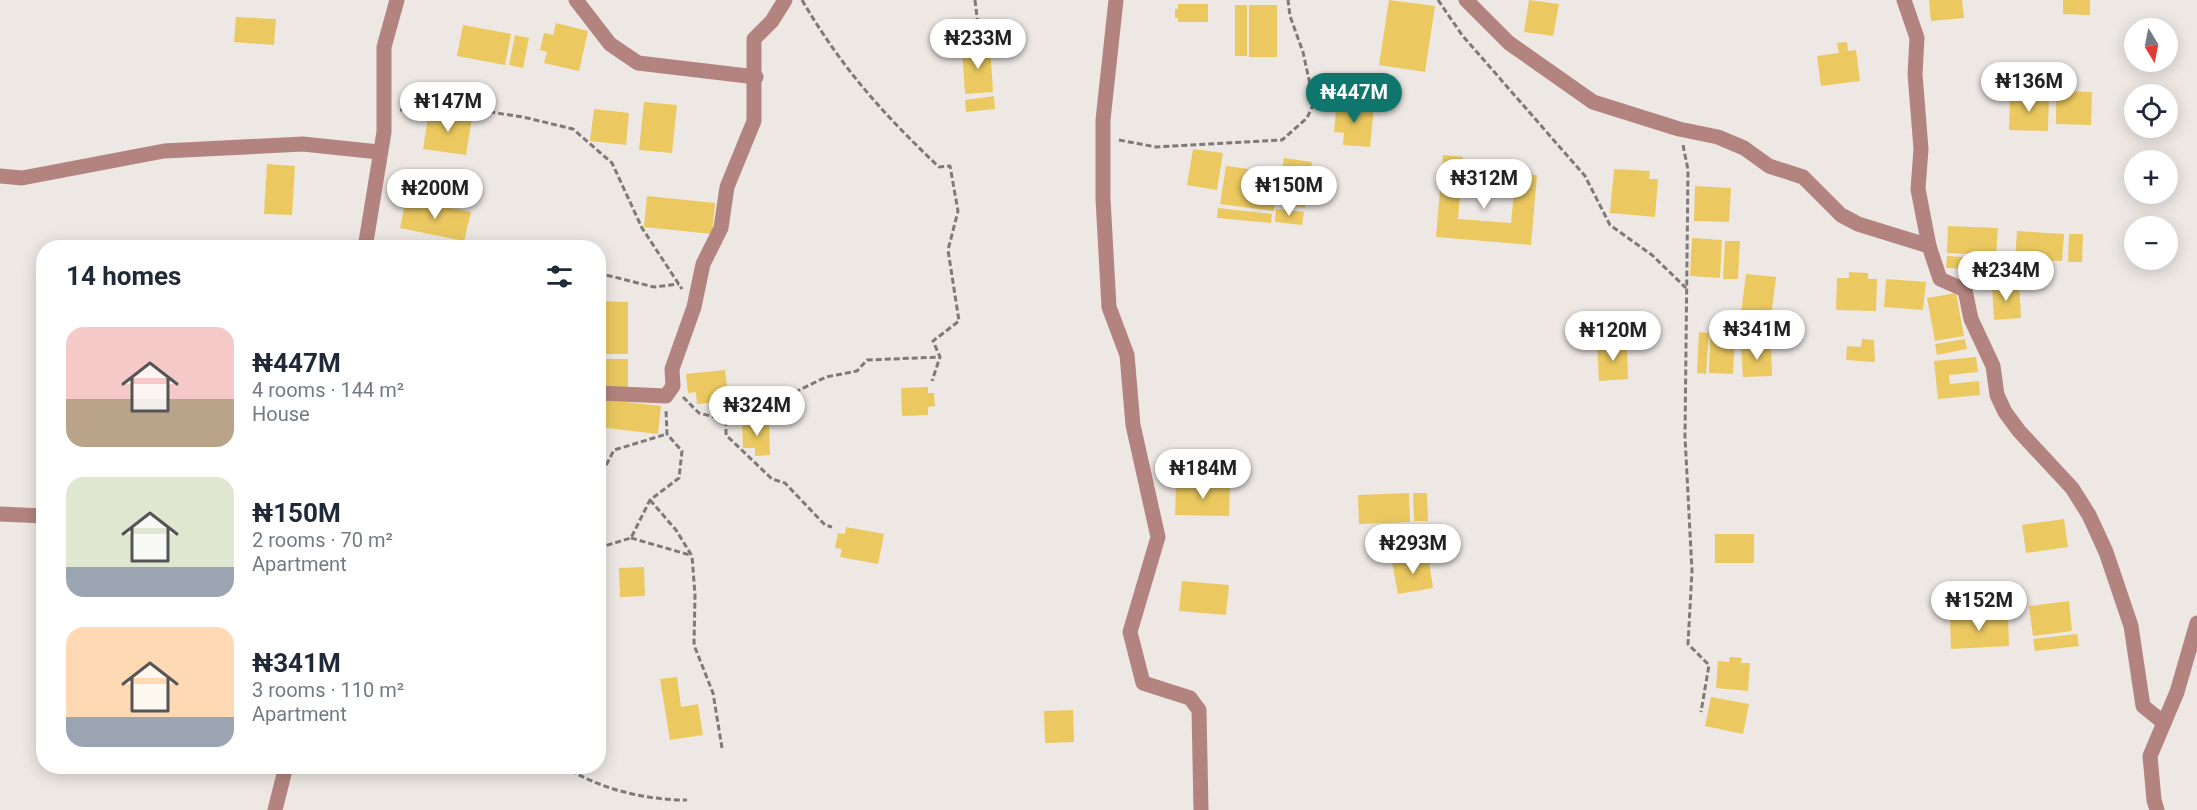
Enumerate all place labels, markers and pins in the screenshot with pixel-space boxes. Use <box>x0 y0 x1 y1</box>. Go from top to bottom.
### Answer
pin: ₦233M <box>936 19 1020 70</box>
pin: ₦136M <box>1987 62 2071 113</box>
pin: ₦447M <box>1312 73 1396 124</box>
pin: ₦147M <box>406 82 490 133</box>
pin: ₦312M <box>1442 159 1526 210</box>
pin: ₦150M <box>1247 166 1331 217</box>
pin: ₦200M <box>393 169 477 220</box>
pin: ₦234M <box>1964 251 2048 302</box>
pin: ₦341M <box>1715 310 1799 361</box>
pin: ₦120M <box>1571 311 1655 362</box>
pin: ₦324M <box>715 386 799 437</box>
pin: ₦184M <box>1161 449 1245 500</box>
pin: ₦293M <box>1371 524 1455 575</box>
pin: ₦152M <box>1937 581 2021 632</box>

